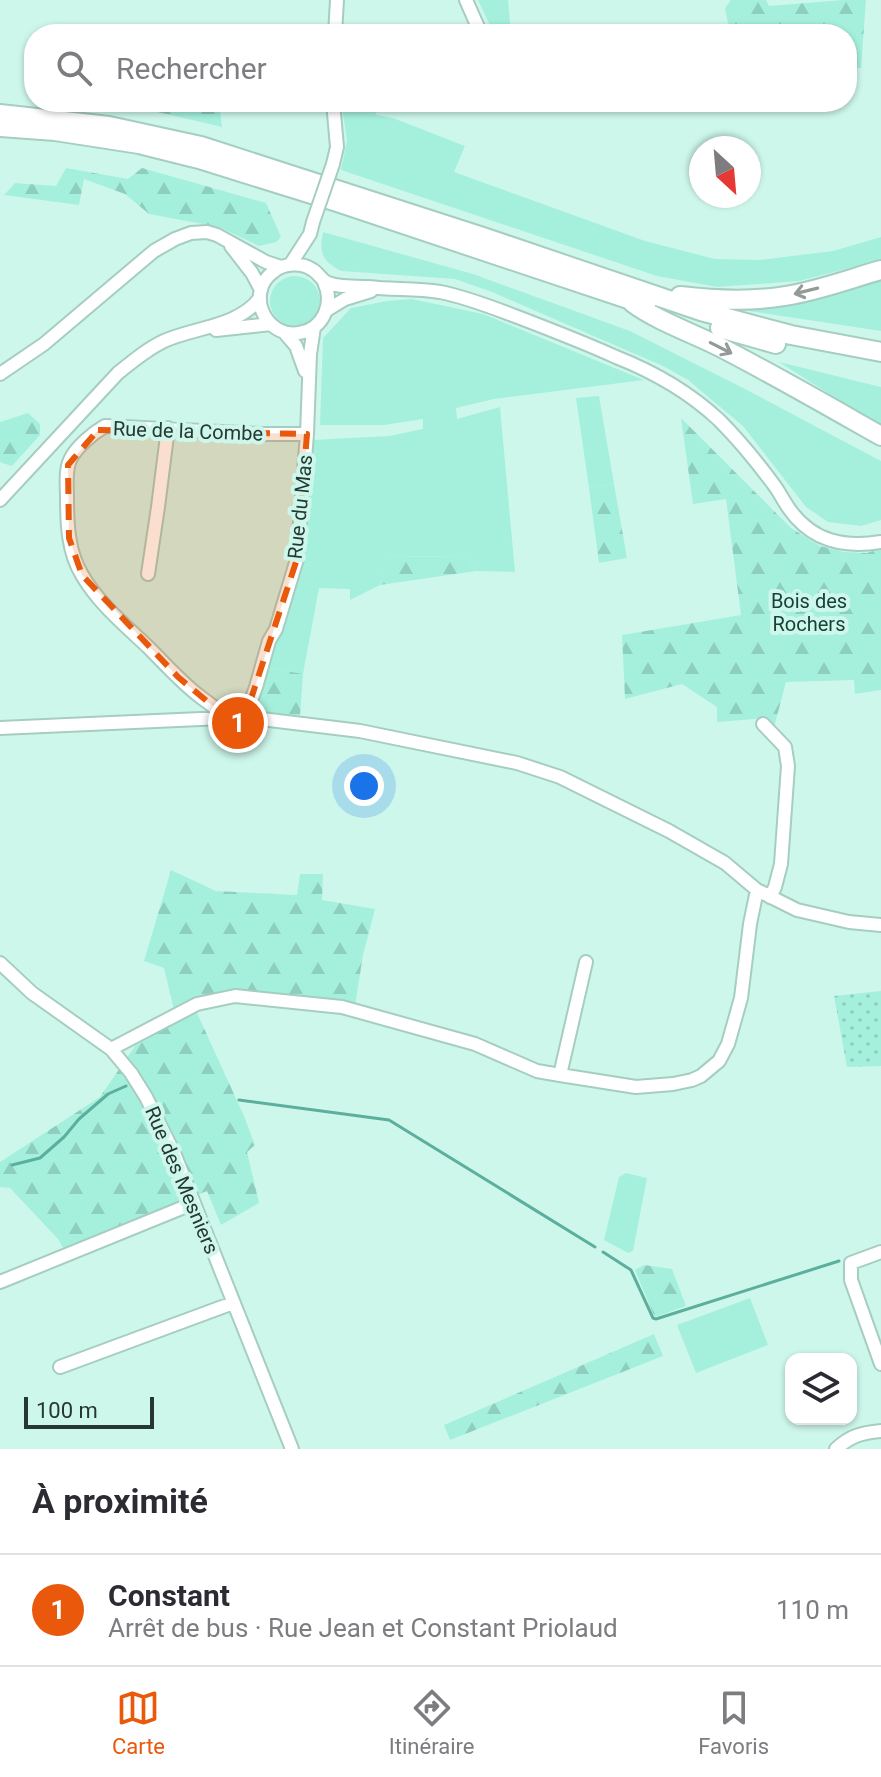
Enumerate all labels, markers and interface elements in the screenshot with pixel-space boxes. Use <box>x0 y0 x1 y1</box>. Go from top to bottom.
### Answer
search box <box>24 24 857 112</box>
icon: search <box>52 46 96 90</box>
text: Rechercher <box>116 51 267 86</box>
north arrow <box>689 136 761 208</box>
one-way arrow <box>793 285 819 300</box>
one-way arrow <box>709 340 733 356</box>
street label: Rue de la Combe <box>112 416 264 446</box>
street label: Rue du Mas <box>283 454 317 560</box>
park label: Bois des Rochers <box>771 589 847 636</box>
pin: 1 <box>212 693 264 753</box>
your location <box>344 766 384 806</box>
street label: Rue des Mesniers <box>140 1103 224 1257</box>
map controls <box>785 1353 857 1425</box>
button: layers <box>785 1353 857 1425</box>
scale bar <box>24 1393 154 1429</box>
text: 100 m <box>36 1398 98 1423</box>
text: À proximité <box>32 1481 208 1521</box>
text: Constant <box>108 1578 230 1613</box>
text: 1 <box>51 1595 65 1625</box>
text: 110 m <box>776 1595 849 1625</box>
text: Arrêt de bus · Rue Jean et Constant Priolaud <box>108 1613 618 1643</box>
tab: Carte <box>112 1686 165 1759</box>
tab: Itinéraire <box>389 1686 474 1759</box>
tab: Favoris <box>698 1686 769 1759</box>

